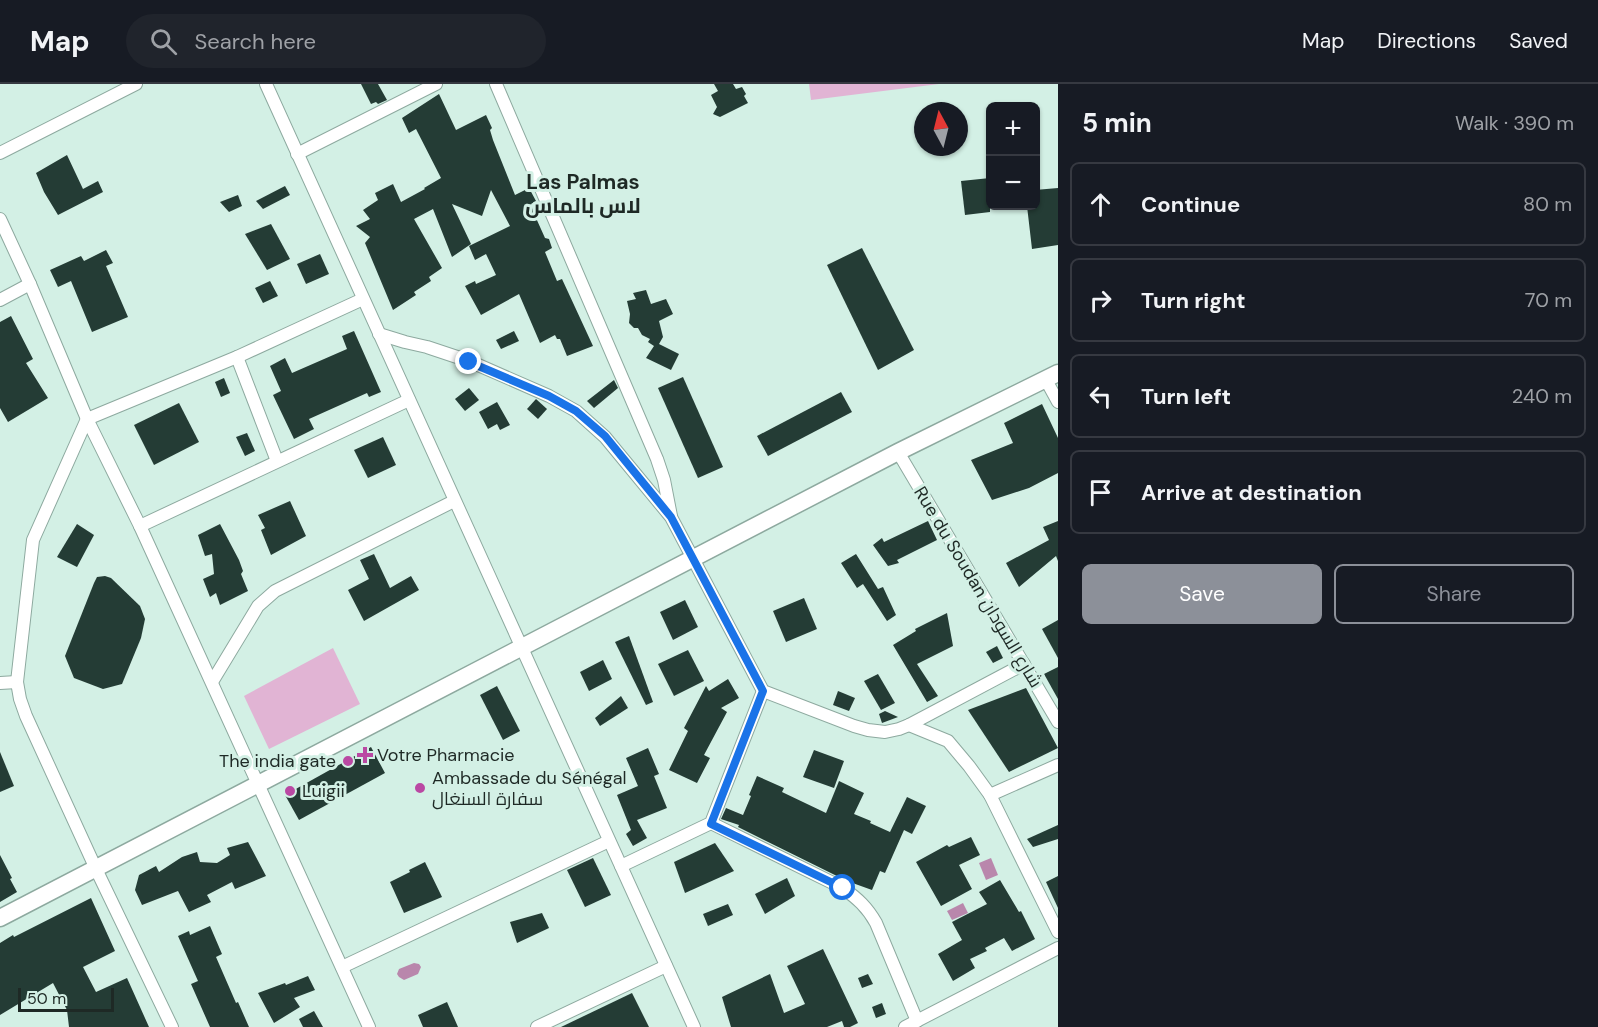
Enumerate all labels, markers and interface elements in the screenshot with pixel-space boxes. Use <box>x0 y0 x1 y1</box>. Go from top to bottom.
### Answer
search box <box>126 14 546 68</box>
text: Map <box>30 23 90 60</box>
icon: search <box>147 25 180 58</box>
text: Search here <box>195 27 316 56</box>
text: Map <box>1302 27 1344 55</box>
text: Directions <box>1377 27 1476 55</box>
text: Saved <box>1509 27 1568 55</box>
north arrow <box>914 102 968 156</box>
map controls <box>986 102 1040 210</box>
button: + <box>986 102 1040 156</box>
text: 5 min <box>1082 106 1152 140</box>
text: Walk · 390 m <box>1455 110 1574 136</box>
button: − <box>986 156 1040 210</box>
district label: Las Palmas لاس بالماس <box>525 168 641 220</box>
icon: ahead <box>1084 188 1117 221</box>
text: Continue <box>1141 190 1240 219</box>
text: 80 m <box>1523 191 1572 217</box>
icon: right <box>1084 284 1117 317</box>
text: Turn right <box>1141 286 1246 315</box>
text: 70 m <box>1525 287 1572 313</box>
route end <box>455 348 481 374</box>
icon: left <box>1084 380 1117 413</box>
text: Turn left <box>1141 382 1231 411</box>
text: 240 m <box>1512 383 1572 409</box>
icon: arrive <box>1084 476 1117 509</box>
text: Arrive at destination <box>1141 478 1362 507</box>
street label: Rue du Soudan شارع السودان <box>908 482 1048 692</box>
button: Save <box>1082 564 1322 624</box>
button: Share <box>1334 564 1574 624</box>
place label: Votre Pharmacie <box>377 743 514 767</box>
marker: Votre Pharmacie <box>358 748 372 762</box>
place label: The india gate <box>219 749 336 773</box>
marker: The india gate <box>341 754 355 768</box>
place label: Ambassade du Sénégal سفارة السنغال <box>432 766 627 811</box>
place label: Luigii <box>302 779 345 803</box>
marker: Ambassade du Sénégal سفارة السنغال <box>413 781 427 795</box>
marker: Luigii <box>283 784 297 798</box>
route start <box>829 874 855 900</box>
scale bar <box>18 985 114 1012</box>
text: 50 m <box>27 988 66 1009</box>

